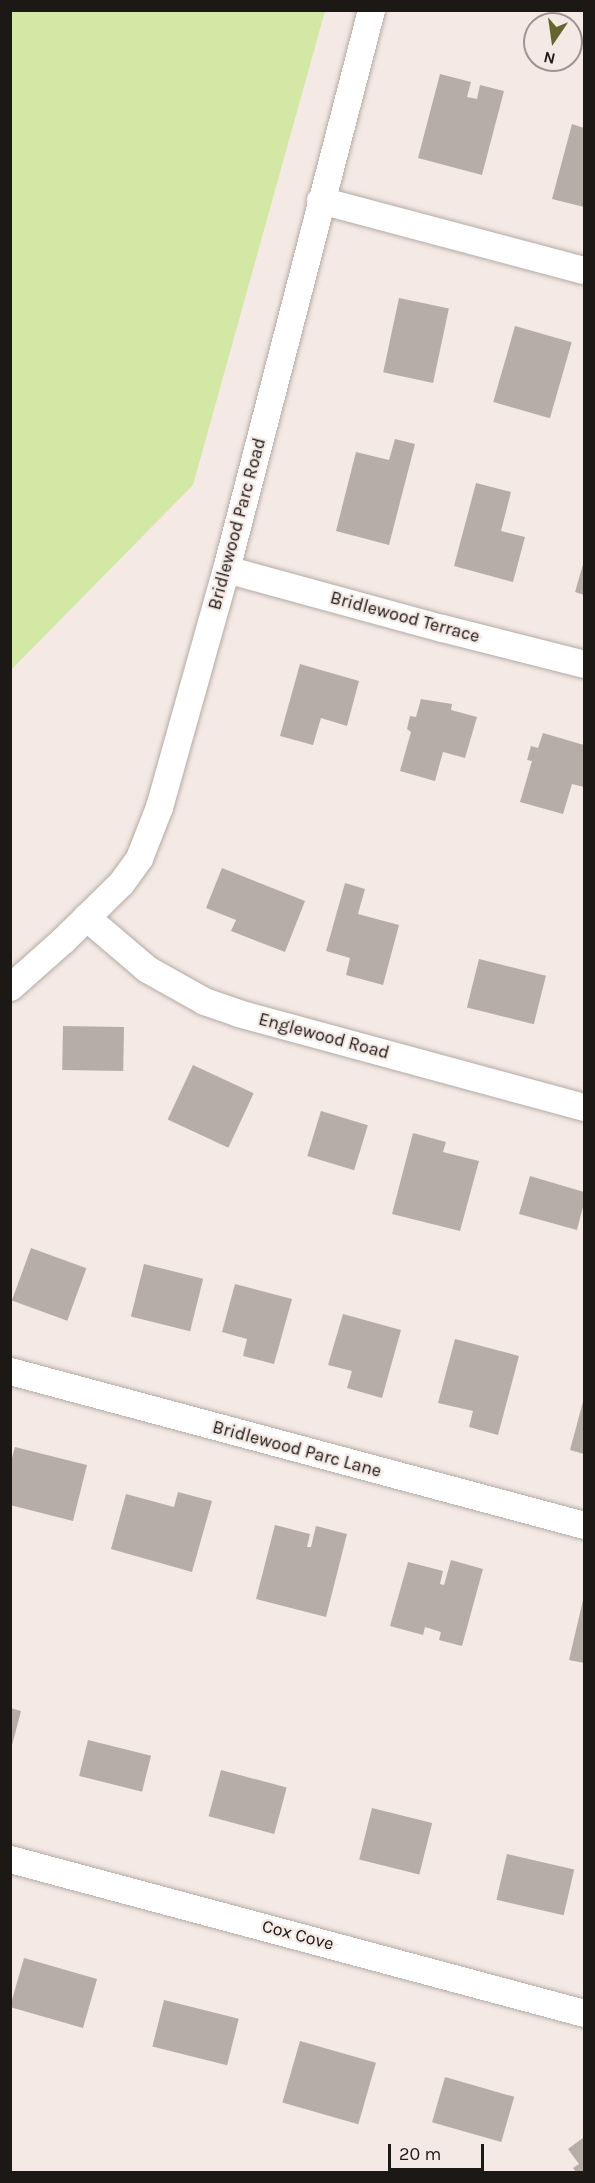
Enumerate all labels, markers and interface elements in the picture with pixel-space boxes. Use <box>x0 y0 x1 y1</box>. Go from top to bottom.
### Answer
north arrow <box>523 12 583 72</box>
text: N <box>542 48 557 69</box>
street label: Bridlewood Parc Road <box>204 436 270 612</box>
street label: Bridlewood Terrace <box>328 587 482 647</box>
street label: Englewood Road <box>256 1008 392 1064</box>
street label: Bridlewood Parc Lane <box>210 1416 384 1482</box>
street label: Cox Cove <box>260 1915 336 1955</box>
scale bar <box>391 2132 487 2170</box>
text: 20 m <box>399 2143 441 2165</box>

